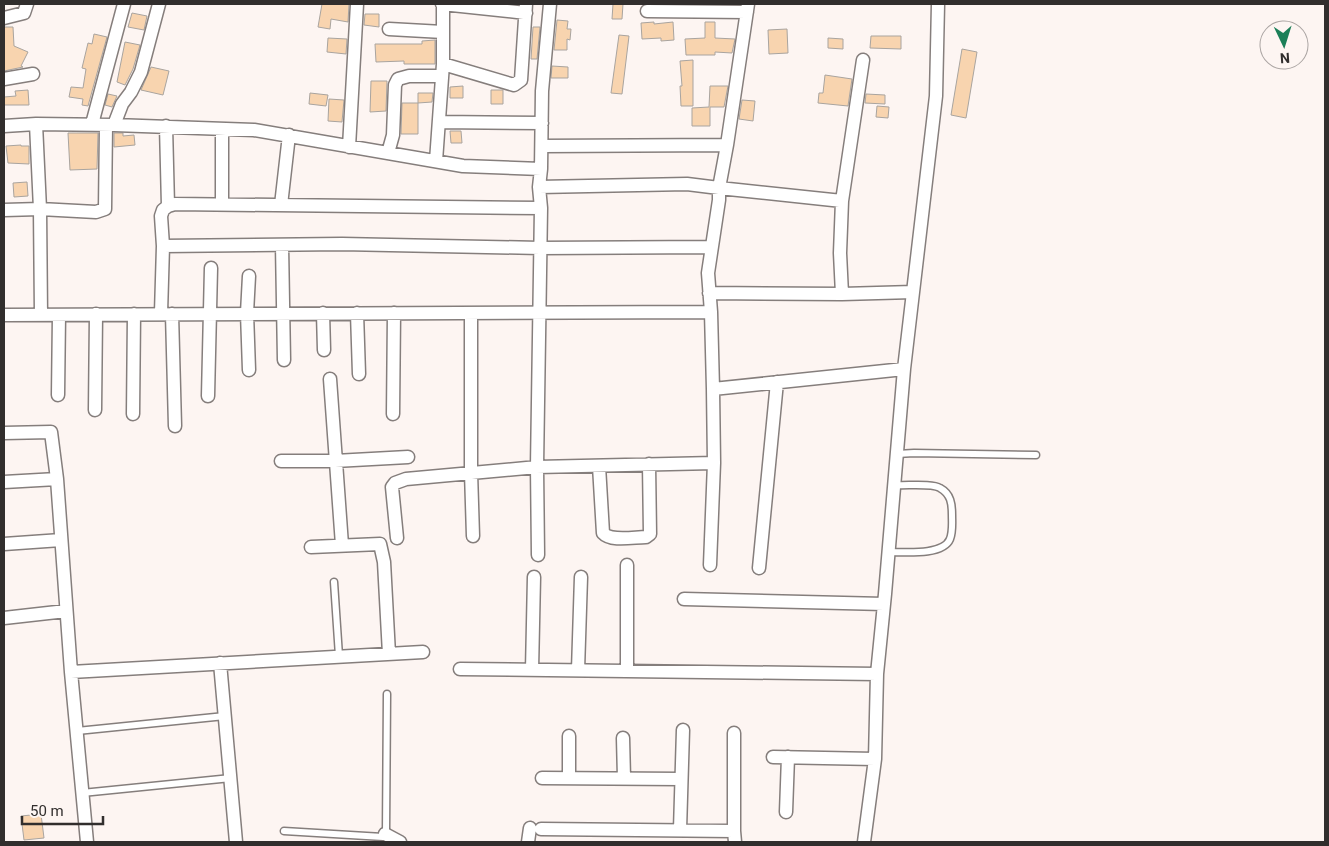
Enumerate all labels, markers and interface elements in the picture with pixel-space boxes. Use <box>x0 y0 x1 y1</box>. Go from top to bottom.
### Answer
north arrow <box>1259 20 1309 70</box>
text: N <box>1279 50 1290 66</box>
scale bar <box>22 794 104 826</box>
text: 50 m <box>30 802 64 820</box>

